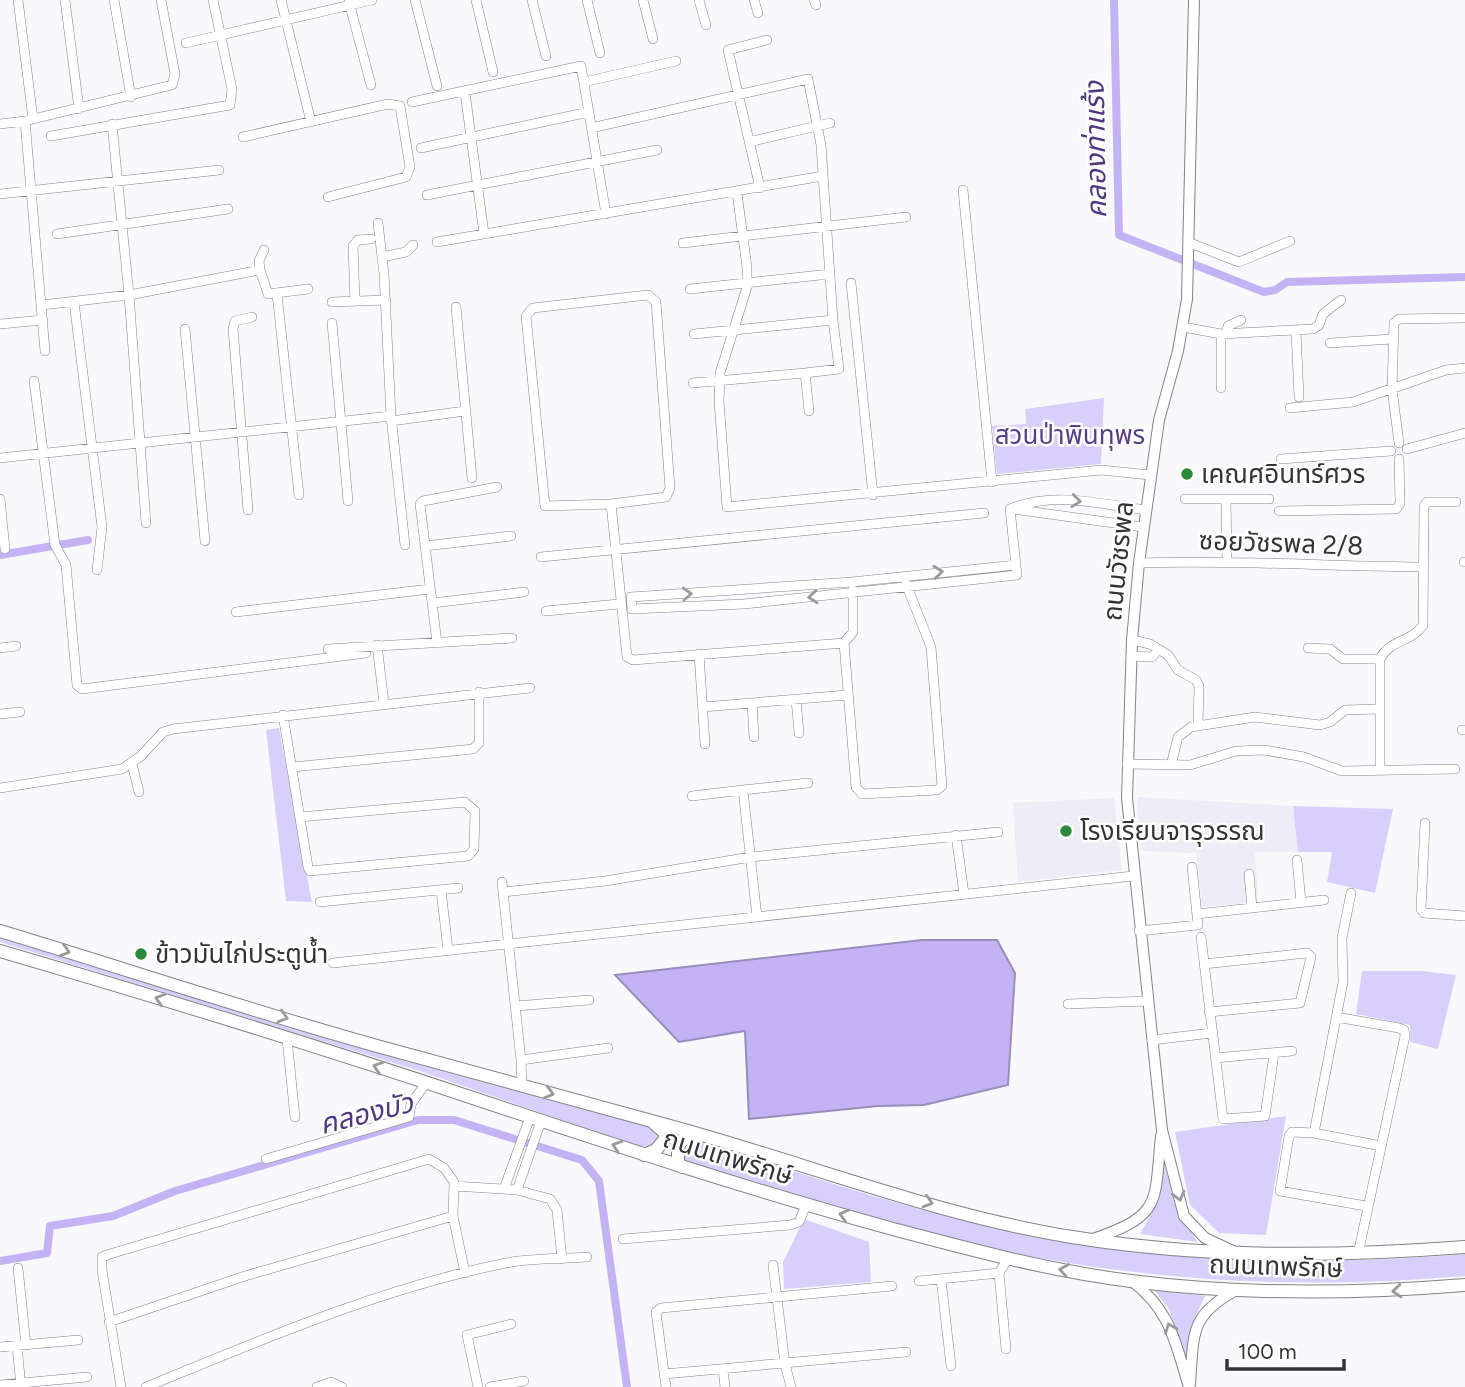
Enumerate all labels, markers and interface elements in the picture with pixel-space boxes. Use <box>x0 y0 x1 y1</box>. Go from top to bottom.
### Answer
water label: คลองท่าแร้ง <box>1077 79 1113 219</box>
park label: สวนป่าพินทุพร <box>995 419 1145 451</box>
place label: เคณศอินทร์ศวร <box>1201 458 1366 490</box>
marker: เคณศอินทร์ศวร <box>1179 466 1195 482</box>
one-way arrow <box>1071 493 1082 508</box>
street label: ถนนวัชรพล <box>1096 500 1140 622</box>
street label: ซอยวัชรพล 2/8 <box>1198 524 1364 562</box>
one-way arrow <box>932 565 944 580</box>
one-way arrow <box>682 586 693 601</box>
one-way arrow <box>807 590 819 605</box>
place label: โรงเรียนจารุวรรณ <box>1080 815 1265 847</box>
marker: โรงเรียนจารุวรรณ <box>1058 823 1074 839</box>
place label: ข้าวมันไก่ประตูน้ำ <box>155 936 328 970</box>
one-way arrow <box>59 942 71 957</box>
marker: ข้าวมันไก่ประตูน้ำ <box>133 946 149 962</box>
one-way arrow <box>155 993 167 1008</box>
one-way arrow <box>276 1009 289 1023</box>
one-way arrow <box>372 1060 384 1075</box>
water label: คลองบัว <box>316 1085 417 1141</box>
one-way arrow <box>543 1085 555 1099</box>
street label: ถนนเทพรักษ์ <box>659 1122 797 1192</box>
one-way arrow <box>611 1140 624 1154</box>
one-way arrow <box>1171 1189 1185 1201</box>
one-way arrow <box>922 1193 934 1208</box>
one-way arrow <box>838 1209 850 1224</box>
street label: ถนนเทพรักษ์ <box>1208 1248 1344 1284</box>
one-way arrow <box>1058 1263 1070 1278</box>
one-way arrow <box>1391 1283 1402 1298</box>
one-way arrow <box>1164 1322 1178 1335</box>
scale bar <box>1227 1328 1344 1372</box>
text: 100 m <box>1238 1339 1297 1364</box>

